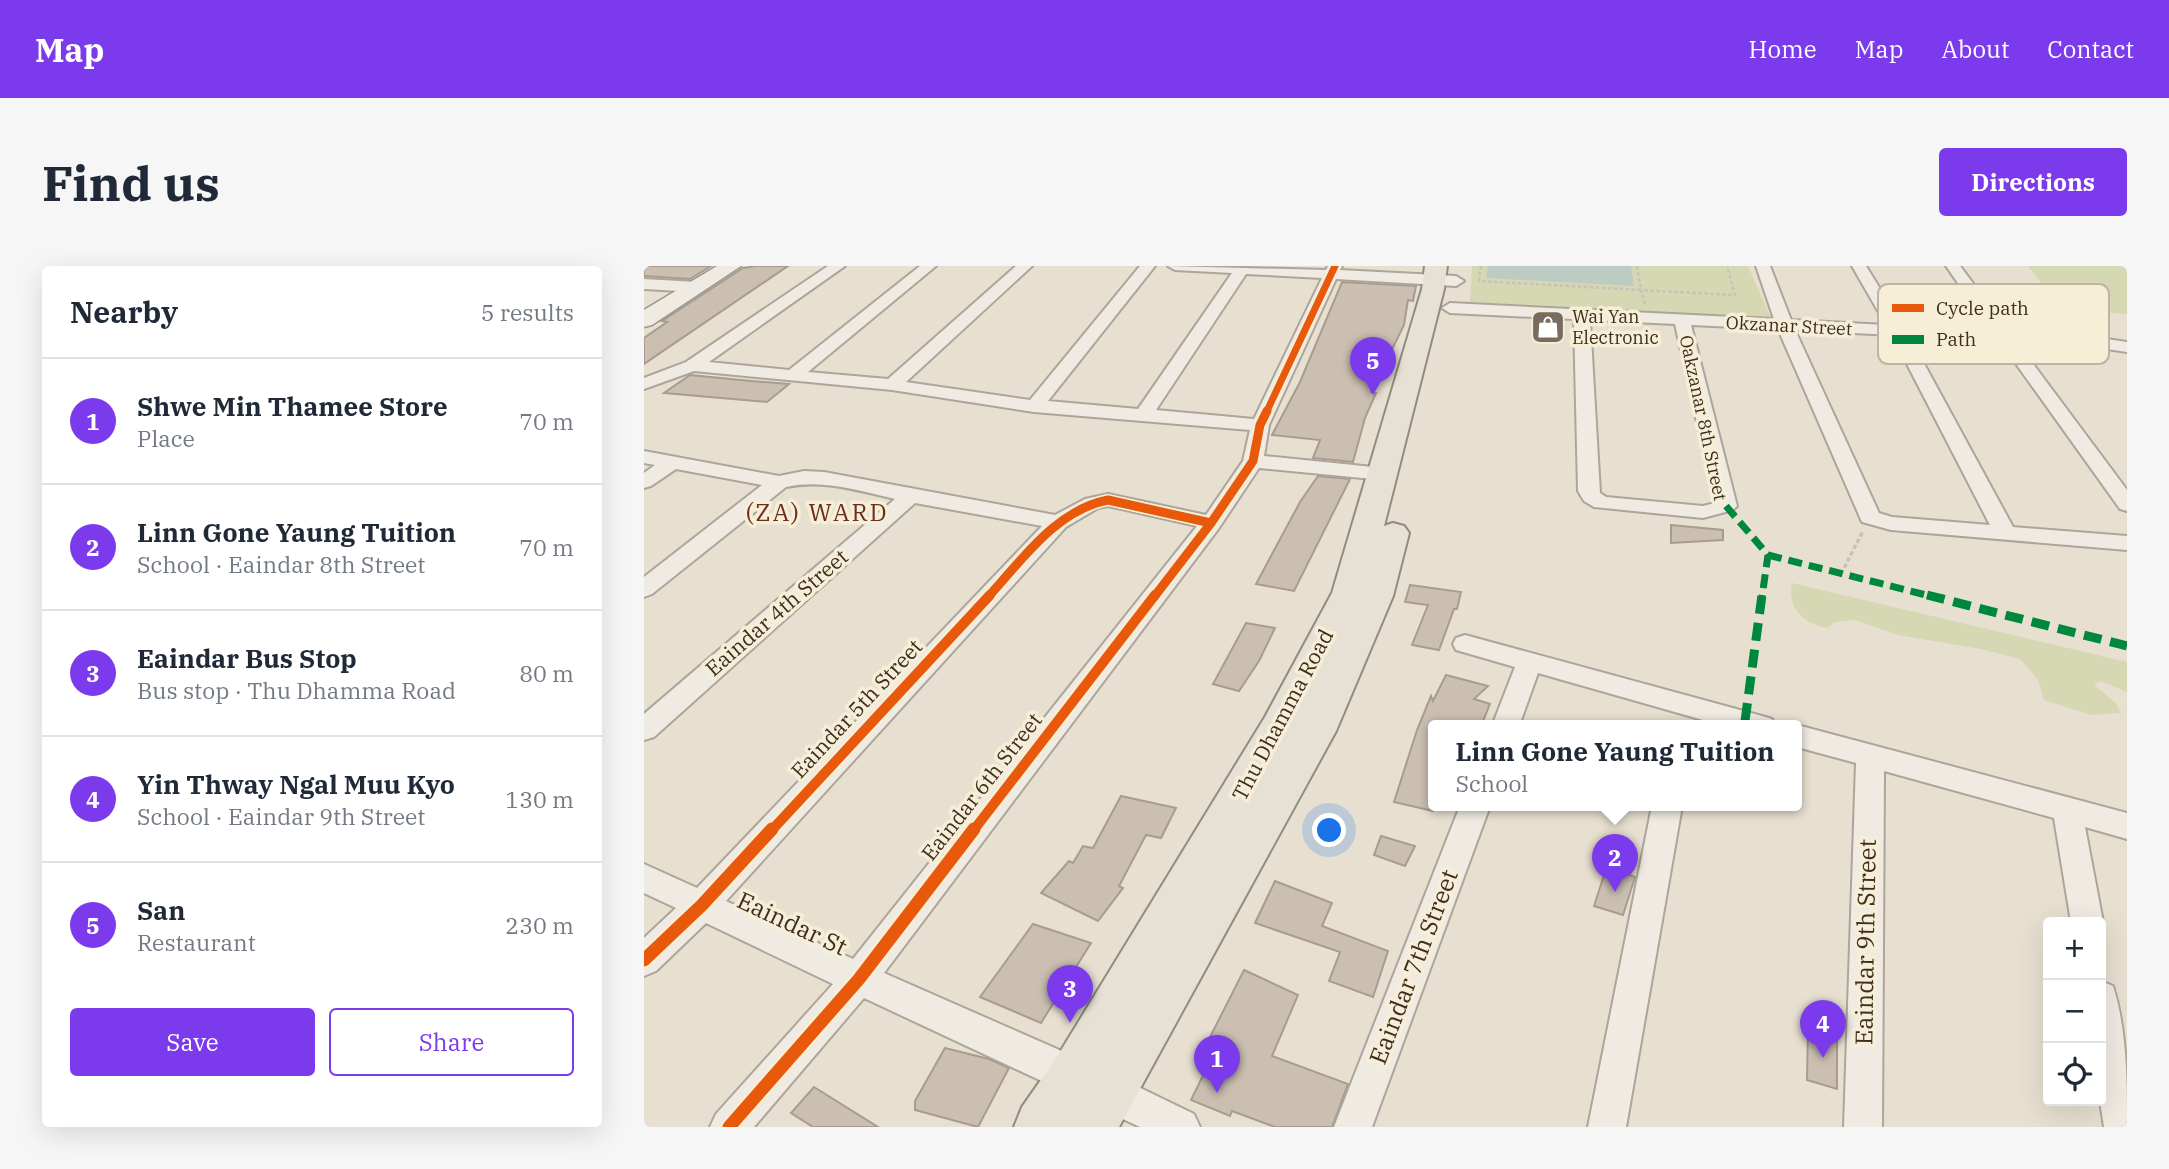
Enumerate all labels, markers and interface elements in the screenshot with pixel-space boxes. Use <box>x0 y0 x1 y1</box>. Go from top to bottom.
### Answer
text: Map <box>35 28 104 71</box>
text: Home <box>1749 33 1817 65</box>
text: Map <box>1855 33 1903 65</box>
text: About <box>1941 33 2009 65</box>
text: Contact <box>2047 33 2134 65</box>
button: Directions <box>1939 148 2127 216</box>
text: Find us <box>42 151 220 214</box>
legend <box>1878 284 2109 364</box>
text: Nearby <box>70 292 178 331</box>
text: Cycle path <box>1936 296 2029 320</box>
text: 5 results <box>481 297 574 327</box>
place label: Wai Yan Electronic <box>1572 305 1659 349</box>
shop icon: Wai Yan Electronic <box>1529 308 1567 346</box>
street label: Okzanar Street <box>1725 311 1853 340</box>
text: Path <box>1936 327 1976 351</box>
street label: Oakzanar 8th Street <box>1675 333 1732 503</box>
pin: 5 <box>1350 337 1396 395</box>
text: Shwe Min Thamee Store <box>137 389 448 423</box>
text: 1 <box>86 406 100 436</box>
text: 70 m <box>519 406 574 436</box>
text: Place <box>137 423 195 453</box>
district label: (ZA) WARD <box>745 496 889 528</box>
text: Linn Gone Yaung Tuition <box>137 515 456 549</box>
text: 2 <box>86 532 100 562</box>
text: 70 m <box>519 532 574 562</box>
street label: Eaindar 4th Street <box>699 543 854 682</box>
text: School · Eaindar 8th Street <box>137 549 425 579</box>
street label: Thu Dhamma Road <box>1225 624 1339 805</box>
street label: Eaindar 5th Street <box>785 633 928 784</box>
text: Eaindar Bus Stop <box>137 641 357 675</box>
text: 3 <box>86 658 100 688</box>
text: 80 m <box>519 658 574 688</box>
text: Bus stop · Thu Dhamma Road <box>137 675 456 705</box>
street label: Eaindar 6th Street <box>915 707 1048 866</box>
popup <box>1428 720 1802 811</box>
text: Linn Gone Yaung Tuition <box>1455 734 1775 768</box>
text: Yin Thway Ngal Muu Kyo <box>137 767 455 801</box>
text: School <box>1455 768 1528 798</box>
text: 4 <box>86 784 100 814</box>
text: 130 m <box>505 784 574 814</box>
text: School · Eaindar 9th Street <box>137 801 425 831</box>
your location <box>1312 813 1346 847</box>
pin: 2 <box>1592 834 1638 892</box>
street label: Eaindar 9th Street <box>1847 839 1883 1045</box>
street label: Eaindar 7th Street <box>1361 865 1465 1069</box>
street label: Eaindar St <box>732 884 853 963</box>
text: San <box>137 893 185 927</box>
text: 5 <box>86 910 100 940</box>
text: 230 m <box>505 910 574 940</box>
map controls <box>2043 917 2106 1106</box>
button: + <box>2043 917 2106 980</box>
text: Restaurant <box>137 927 256 957</box>
pin: 3 <box>1047 965 1093 1023</box>
button: − <box>2043 980 2106 1043</box>
pin: 4 <box>1800 1000 1846 1058</box>
button: Save <box>70 1008 315 1076</box>
button: Share <box>329 1008 574 1076</box>
pin: 1 <box>1194 1035 1240 1093</box>
button: locate <box>2043 1043 2106 1106</box>

